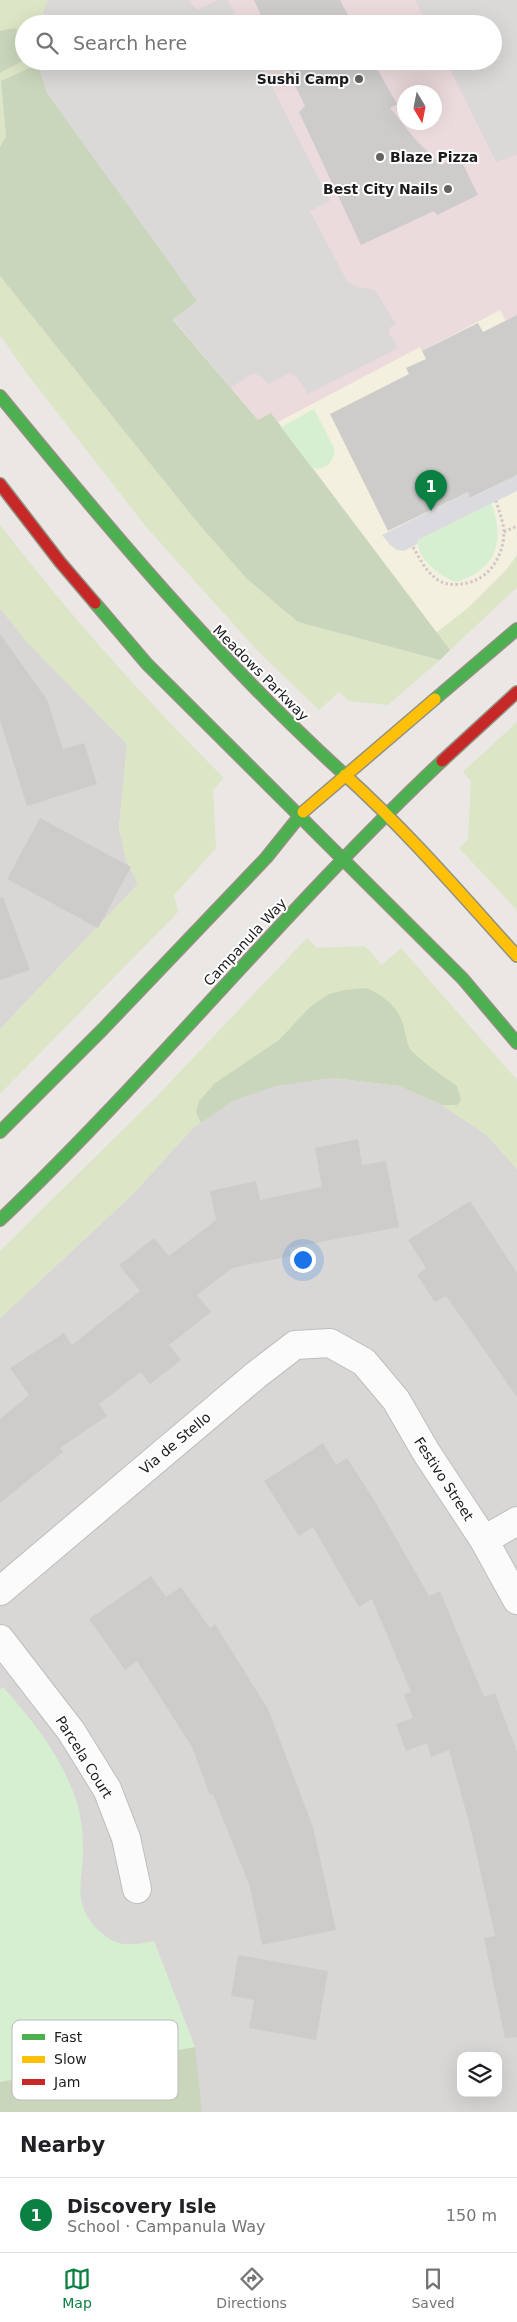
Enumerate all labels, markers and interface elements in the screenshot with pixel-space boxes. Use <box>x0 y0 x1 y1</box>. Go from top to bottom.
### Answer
search box <box>15 15 502 70</box>
icon: search <box>33 29 61 57</box>
text: Search here <box>73 32 187 54</box>
place label: Sushi Camp <box>257 71 349 87</box>
marker: Sushi Camp <box>353 73 365 85</box>
north arrow <box>397 85 442 130</box>
place label: Blaze Pizza <box>390 149 478 165</box>
marker: Blaze Pizza <box>374 151 386 163</box>
place label: Best City Nails <box>323 181 438 197</box>
marker: Best City Nails <box>442 183 454 195</box>
pin: 1 <box>415 470 447 511</box>
street label: Meadows Parkway <box>210 622 312 724</box>
street label: Campanula Way <box>200 895 290 989</box>
your location <box>290 1247 316 1273</box>
street label: Via de Stello <box>136 1409 214 1477</box>
street label: Festivo Street <box>411 1434 477 1524</box>
street label: Parcela Court <box>52 1713 116 1801</box>
legend <box>12 2020 178 2100</box>
text: Fast <box>54 2029 83 2045</box>
text: Slow <box>54 2051 87 2067</box>
map controls <box>457 2052 502 2097</box>
button: layers <box>457 2052 502 2097</box>
text: Jam <box>53 2074 80 2090</box>
text: Nearby <box>20 2133 105 2157</box>
text: Discovery Isle <box>67 2195 216 2217</box>
text: 1 <box>30 2206 42 2225</box>
text: 150 m <box>446 2206 497 2225</box>
text: School · Campanula Way <box>67 2217 266 2236</box>
tab: Map <box>62 2265 92 2311</box>
tab: Directions <box>216 2265 287 2311</box>
tab: Saved <box>411 2265 455 2311</box>

